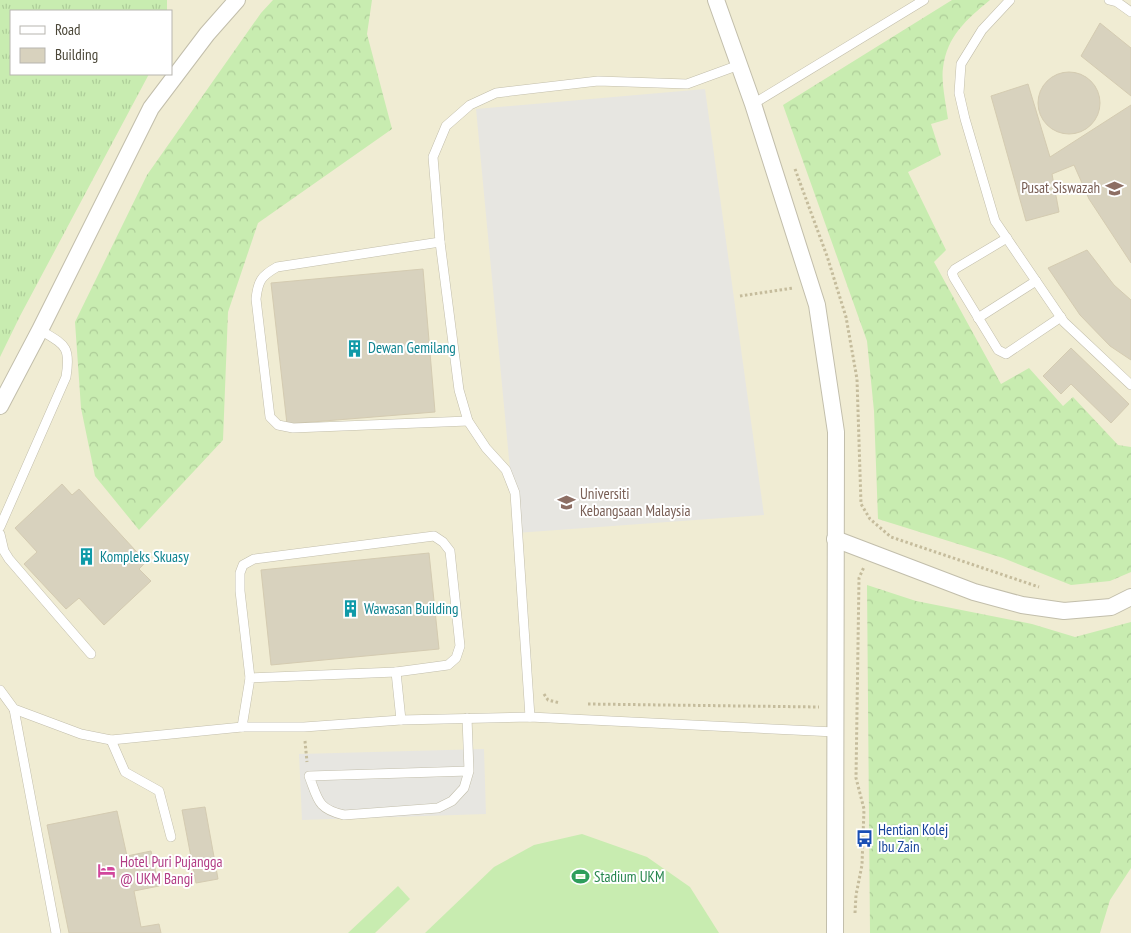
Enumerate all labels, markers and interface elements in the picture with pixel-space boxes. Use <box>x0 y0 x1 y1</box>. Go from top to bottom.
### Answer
legend <box>10 10 172 75</box>
text: Road <box>55 20 81 39</box>
text: Building <box>55 45 98 64</box>
place label: Pusat Siswazah <box>1021 178 1100 197</box>
school or university icon: Pusat Siswazah <box>1104 178 1124 198</box>
building icon: Dewan Gemilang <box>344 338 364 358</box>
place label: Dewan Gemilang <box>368 338 456 357</box>
place label: Universiti Kebangsaan Malaysia <box>580 484 690 520</box>
school or university icon: Universiti Kebangsaan Malaysia <box>556 493 576 513</box>
building icon: Kompleks Skuasy <box>76 547 96 567</box>
place label: Kompleks Skuasy <box>100 547 189 566</box>
building icon: Wawasan Building <box>340 599 360 619</box>
place label: Wawasan Building <box>364 599 458 618</box>
place label: Hentian Kolej Ibu Zain <box>878 820 948 856</box>
bus stop icon: Hentian Kolej Ibu Zain <box>854 829 874 849</box>
place label: Hotel Puri Pujangga @ UKM Bangi <box>120 852 222 888</box>
hotel icon: Hotel Puri Pujangga @ UKM Bangi <box>96 861 116 881</box>
sports icon: Stadium UKM <box>570 867 590 887</box>
place label: Stadium UKM <box>594 867 665 886</box>

